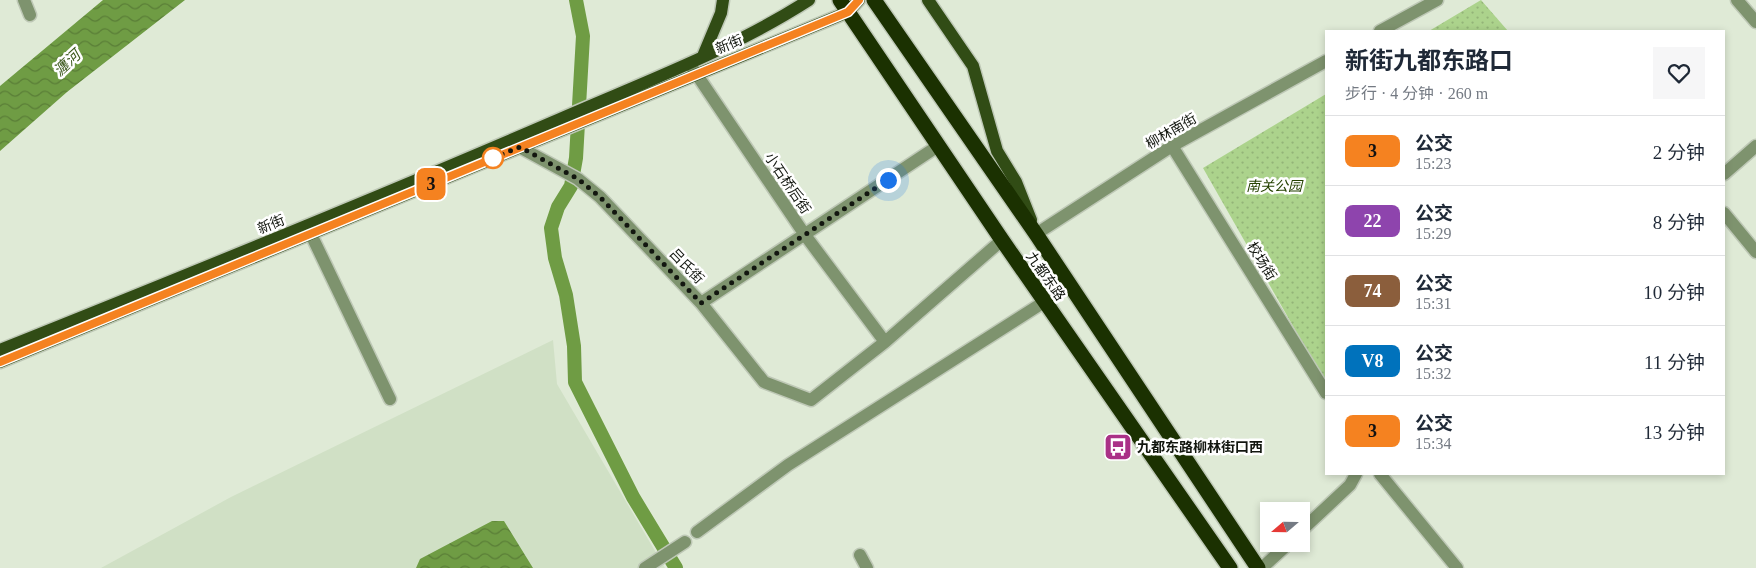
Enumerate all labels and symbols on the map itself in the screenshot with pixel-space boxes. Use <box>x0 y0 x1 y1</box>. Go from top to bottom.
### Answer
street label: 新街 <box>713 32 745 57</box>
water label: 瀍河 <box>51 45 86 79</box>
street label: 柳林南街 <box>1143 111 1199 152</box>
unlabelled marker <box>482 147 504 169</box>
street label: 小石桥后街 <box>762 150 813 216</box>
line badge: 3 <box>415 168 447 200</box>
your location <box>876 168 901 193</box>
park label: 南关公园 <box>1246 179 1304 194</box>
street label: 新街 <box>255 212 287 237</box>
street label: 校场街 <box>1244 239 1280 283</box>
street label: 吕氏街 <box>667 246 707 287</box>
street label: 九都东路 <box>1023 249 1068 304</box>
bus stop icon: 九都东路柳林街口西 <box>1103 432 1133 462</box>
place label: 九都东路柳林街口西 <box>1137 440 1263 455</box>
north arrow <box>1260 502 1310 552</box>

